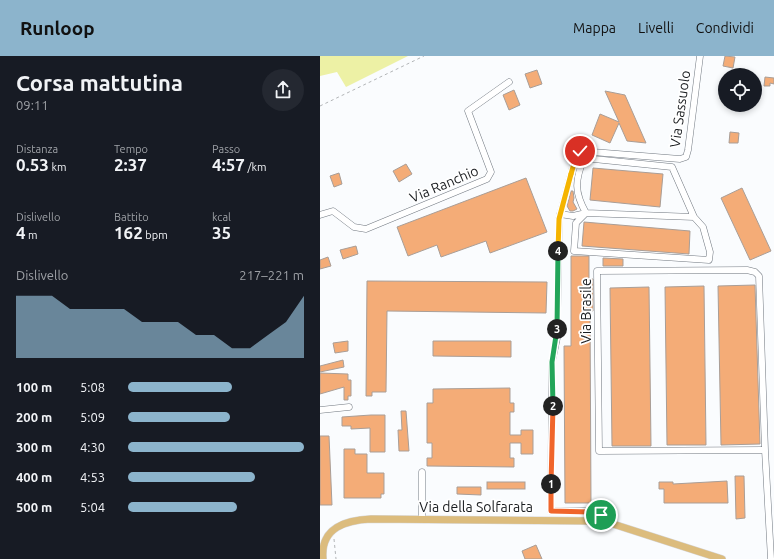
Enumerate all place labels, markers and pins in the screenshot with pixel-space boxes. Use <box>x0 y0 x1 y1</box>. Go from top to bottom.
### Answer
pin <box>563 134 597 168</box>
pin: 4 <box>548 241 568 261</box>
pin: 3 <box>547 319 567 339</box>
pin: 2 <box>543 396 563 416</box>
pin: 1 <box>541 474 561 494</box>
pin <box>584 498 618 532</box>

